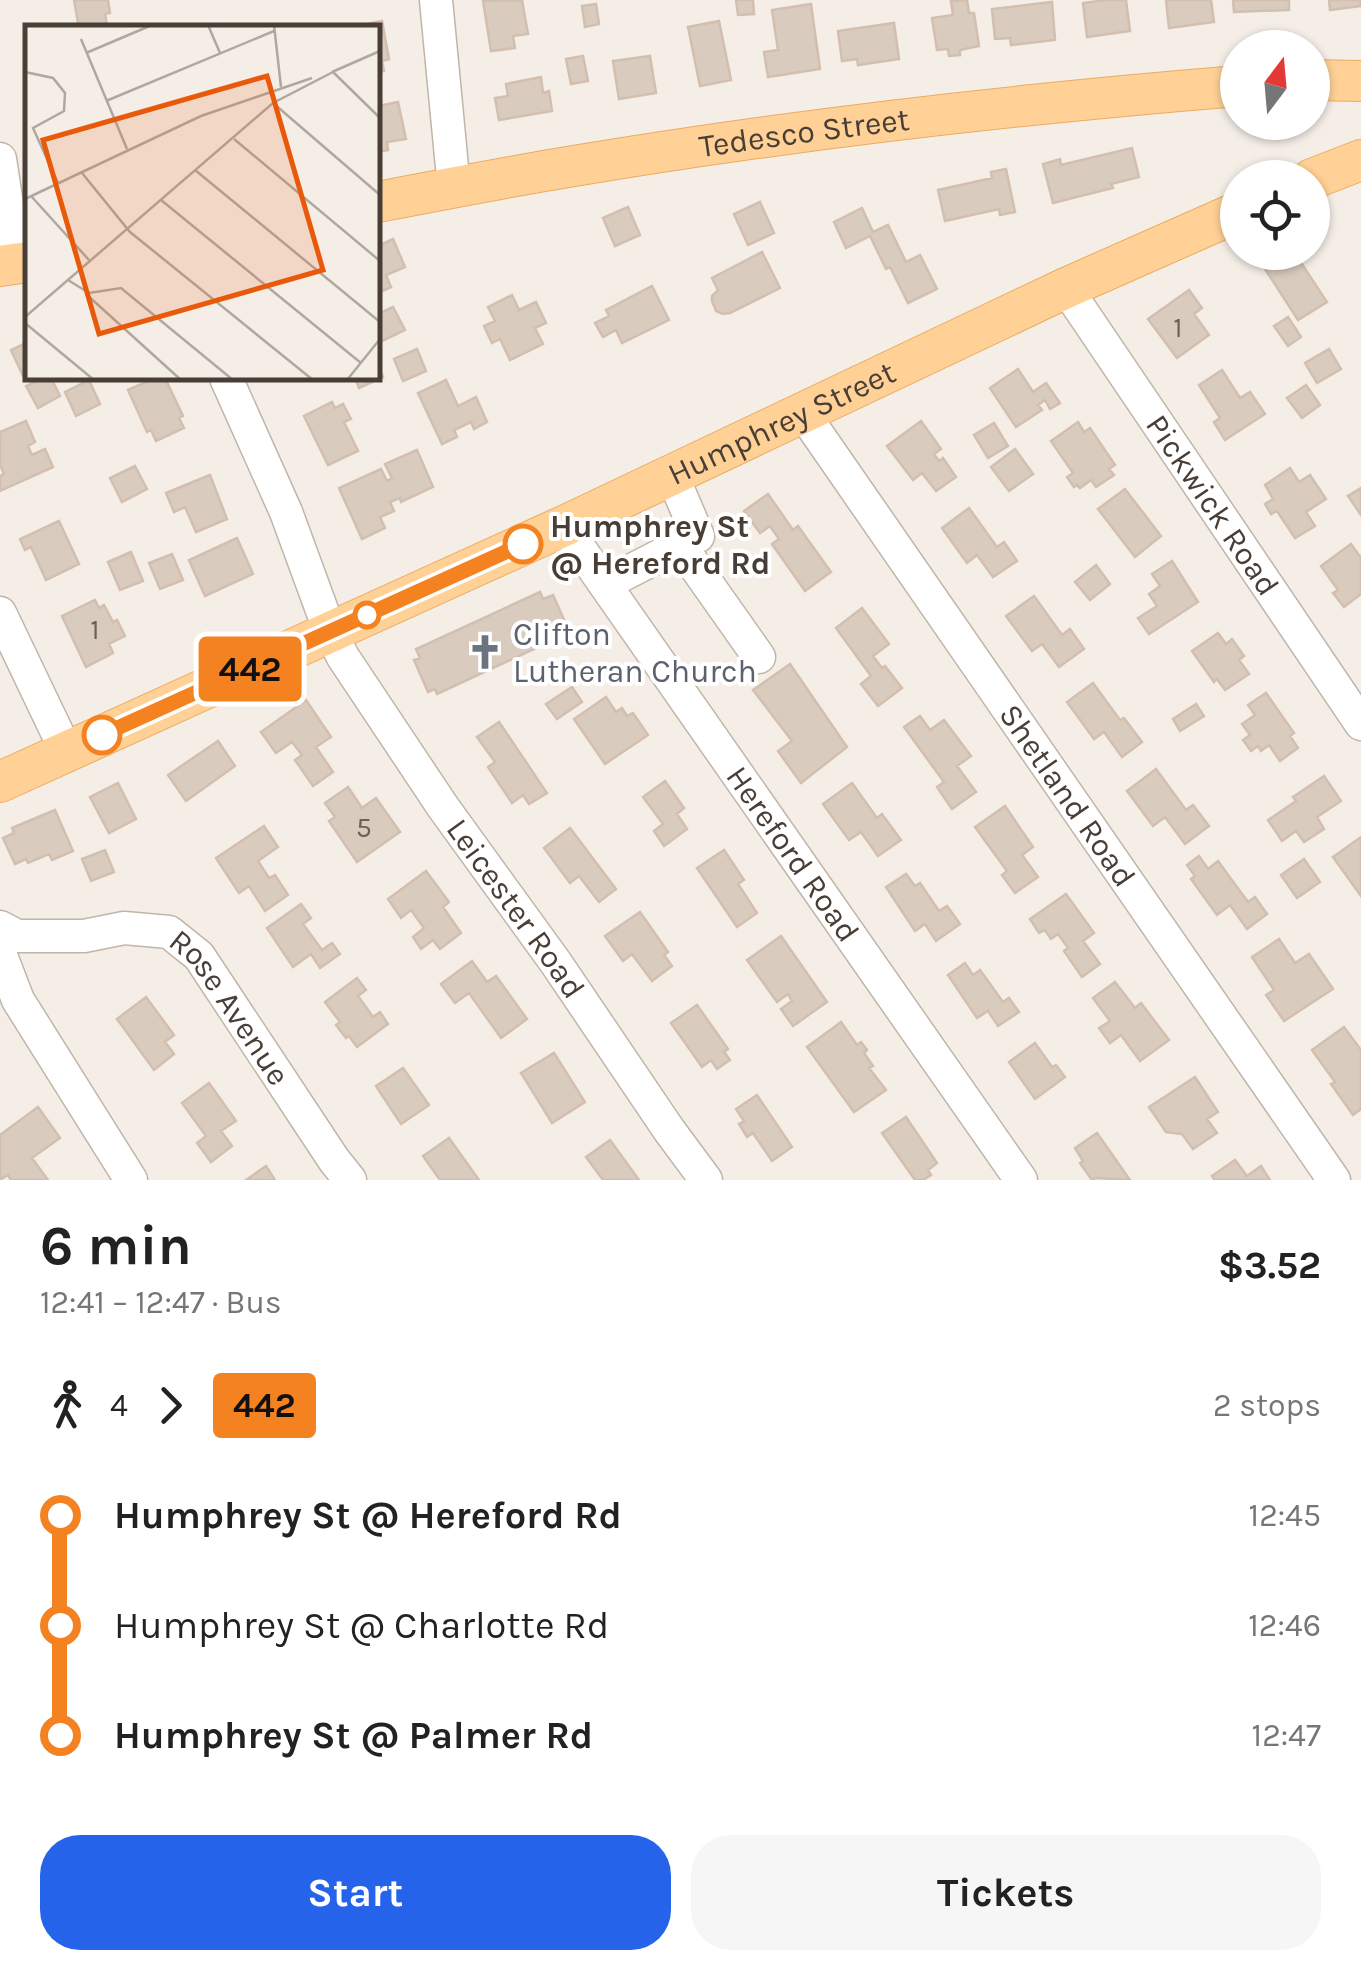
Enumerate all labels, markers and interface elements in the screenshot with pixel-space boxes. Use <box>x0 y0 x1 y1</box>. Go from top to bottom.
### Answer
inset map <box>25 25 380 380</box>
north arrow <box>1220 30 1330 140</box>
map controls <box>1220 30 1330 270</box>
street label: Tedesco Street <box>697 100 911 165</box>
button: locate <box>1220 160 1330 270</box>
house number: 1 <box>1173 311 1183 344</box>
street label: Humphrey Street <box>662 353 901 493</box>
street label: Pickwick Road <box>1139 407 1287 603</box>
place label: Humphrey St @ Hereford Rd <box>550 508 770 582</box>
marker: Humphrey St @ Hereford Rd <box>504 525 542 563</box>
unlabelled marker <box>354 602 380 628</box>
house number: 1 <box>90 613 100 646</box>
place label: Clifton Lutheran Church <box>513 616 757 690</box>
church icon: Clifton Lutheran Church <box>466 633 504 671</box>
line badge: 442 <box>192 636 308 702</box>
text: 442 <box>219 649 281 690</box>
street label: Shetland Road <box>992 697 1144 894</box>
unlabelled marker <box>83 716 121 754</box>
street label: Hereford Road <box>719 759 867 949</box>
house number: 5 <box>356 811 372 844</box>
street label: Leicester Road <box>439 811 593 1005</box>
street label: Rose Avenue <box>162 921 298 1092</box>
text: 6 min <box>40 1214 192 1278</box>
text: $3.52 <box>1218 1243 1321 1288</box>
text: 12:41 – 12:47 · Bus <box>40 1284 282 1321</box>
icon: walk <box>40 1378 95 1433</box>
icon: forward <box>143 1378 198 1433</box>
text: 442 <box>233 1385 296 1426</box>
text: 4 <box>110 1387 128 1424</box>
text: 2 stops <box>1213 1387 1321 1424</box>
text: Humphrey St @ Hereford Rd <box>114 1493 622 1538</box>
text: 12:45 <box>1249 1497 1321 1534</box>
text: Humphrey St @ Charlotte Rd <box>114 1603 609 1648</box>
text: 12:46 <box>1248 1607 1321 1644</box>
text: Humphrey St @ Palmer Rd <box>114 1713 593 1758</box>
text: 12:47 <box>1252 1717 1321 1754</box>
button: Start <box>40 1835 671 1950</box>
button: Tickets <box>691 1835 1321 1950</box>

